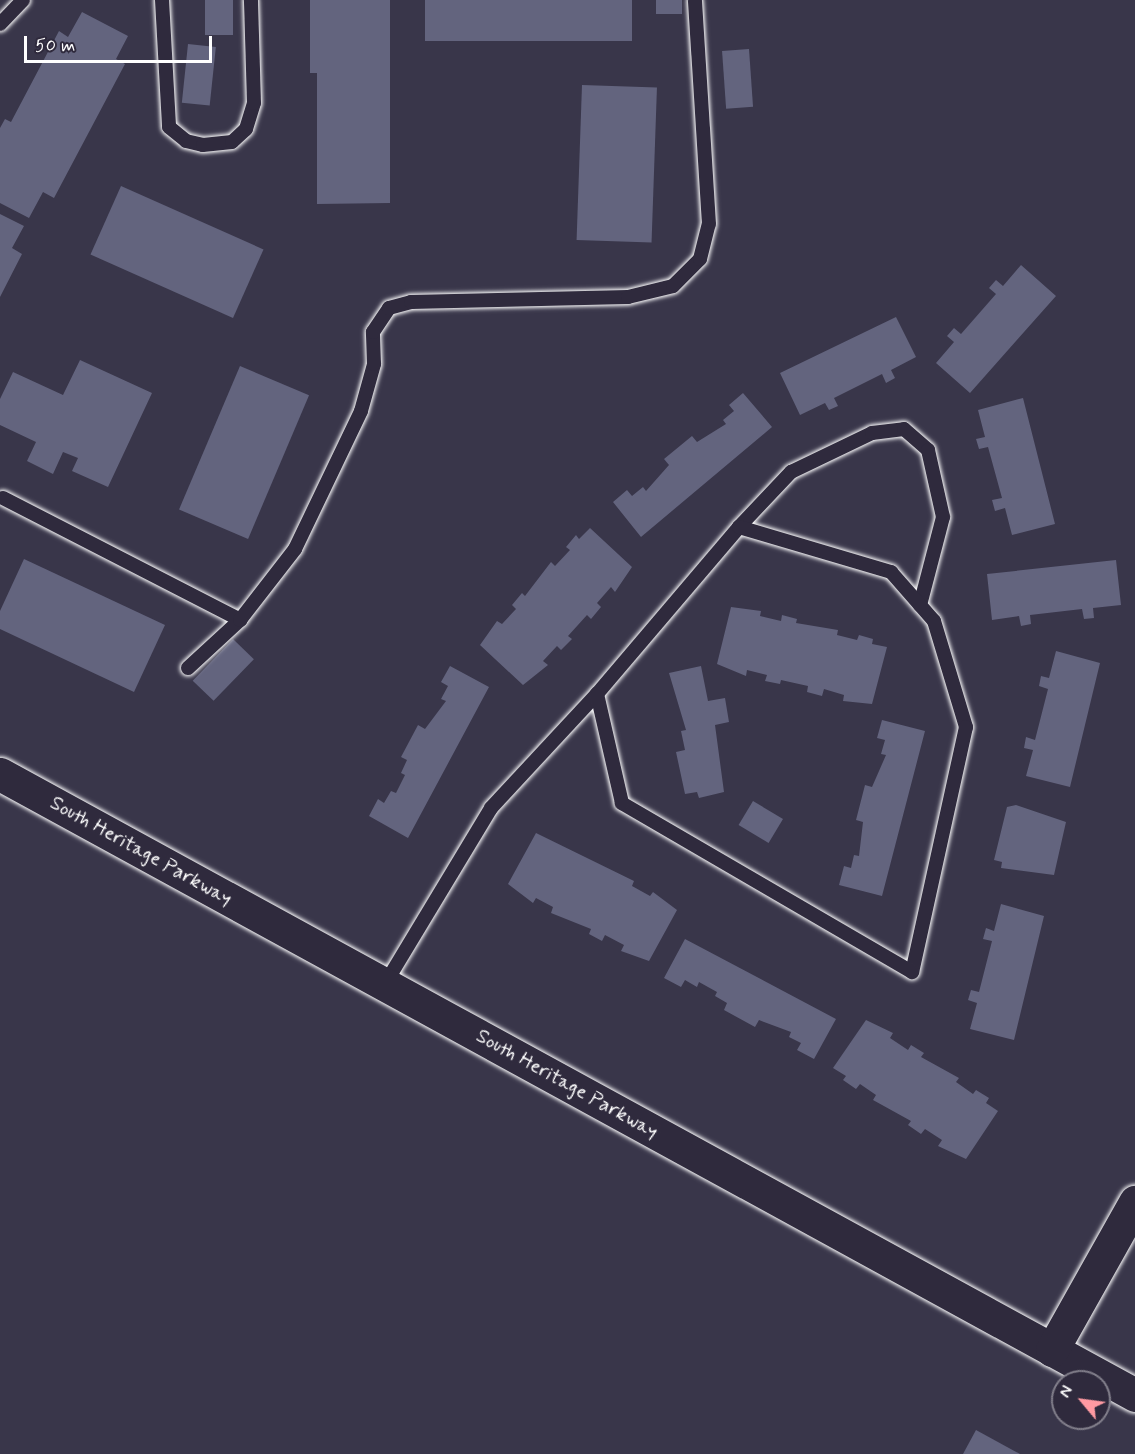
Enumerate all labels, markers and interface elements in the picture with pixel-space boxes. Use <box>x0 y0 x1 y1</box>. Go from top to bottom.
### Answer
scale bar <box>27 24 214 62</box>
text: 50 m <box>35 34 75 58</box>
street label: South Heritage Parkway <box>46 791 236 911</box>
street label: South Heritage Parkway <box>472 1024 662 1144</box>
north arrow <box>1051 1370 1111 1430</box>
text: N <box>1055 1382 1078 1402</box>

